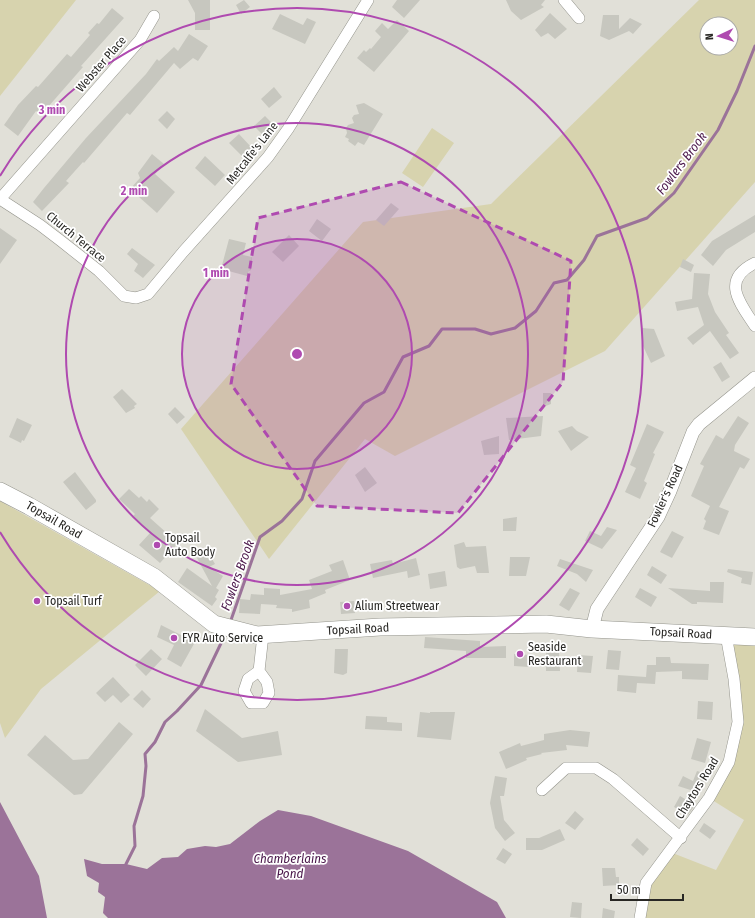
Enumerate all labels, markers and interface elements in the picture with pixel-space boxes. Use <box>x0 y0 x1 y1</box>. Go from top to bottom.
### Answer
north arrow <box>699 16 739 56</box>
street label: Webster Place <box>73 33 129 95</box>
text: N <box>703 33 716 40</box>
text: 3 min <box>38 103 65 117</box>
street label: Metcalfe's Lane <box>223 119 281 187</box>
water label: Fowlers Brook <box>653 129 710 197</box>
text: 2 min <box>120 184 147 198</box>
street label: Church Terrace <box>44 209 109 265</box>
text: 1 min <box>203 266 229 280</box>
centre of rings <box>290 347 304 361</box>
street label: Fowler's Road <box>644 462 686 530</box>
street label: Topsail Road <box>23 498 85 542</box>
place label: Topsail Auto Body <box>165 531 216 559</box>
water label: Fowlers Brook <box>218 537 257 613</box>
marker: Topsail Auto Body <box>152 540 162 550</box>
place label: Topsail Turf <box>45 594 103 608</box>
marker: Topsail Turf <box>32 596 42 606</box>
place label: Alium Streetwear <box>355 599 440 613</box>
marker: Alium Streetwear <box>342 601 352 611</box>
street label: Topsail Road <box>326 620 390 638</box>
street label: Topsail Road <box>649 624 713 642</box>
place label: FYR Auto Service <box>182 631 263 645</box>
marker: FYR Auto Service <box>169 633 179 643</box>
place label: Seaside Restaurant <box>528 640 581 668</box>
marker: Seaside Restaurant <box>515 649 525 659</box>
street label: Chaytors Road <box>672 755 722 821</box>
water label: Chamberlains Pond <box>253 851 327 881</box>
scale bar <box>611 876 683 902</box>
text: 50 m <box>617 883 641 897</box>

